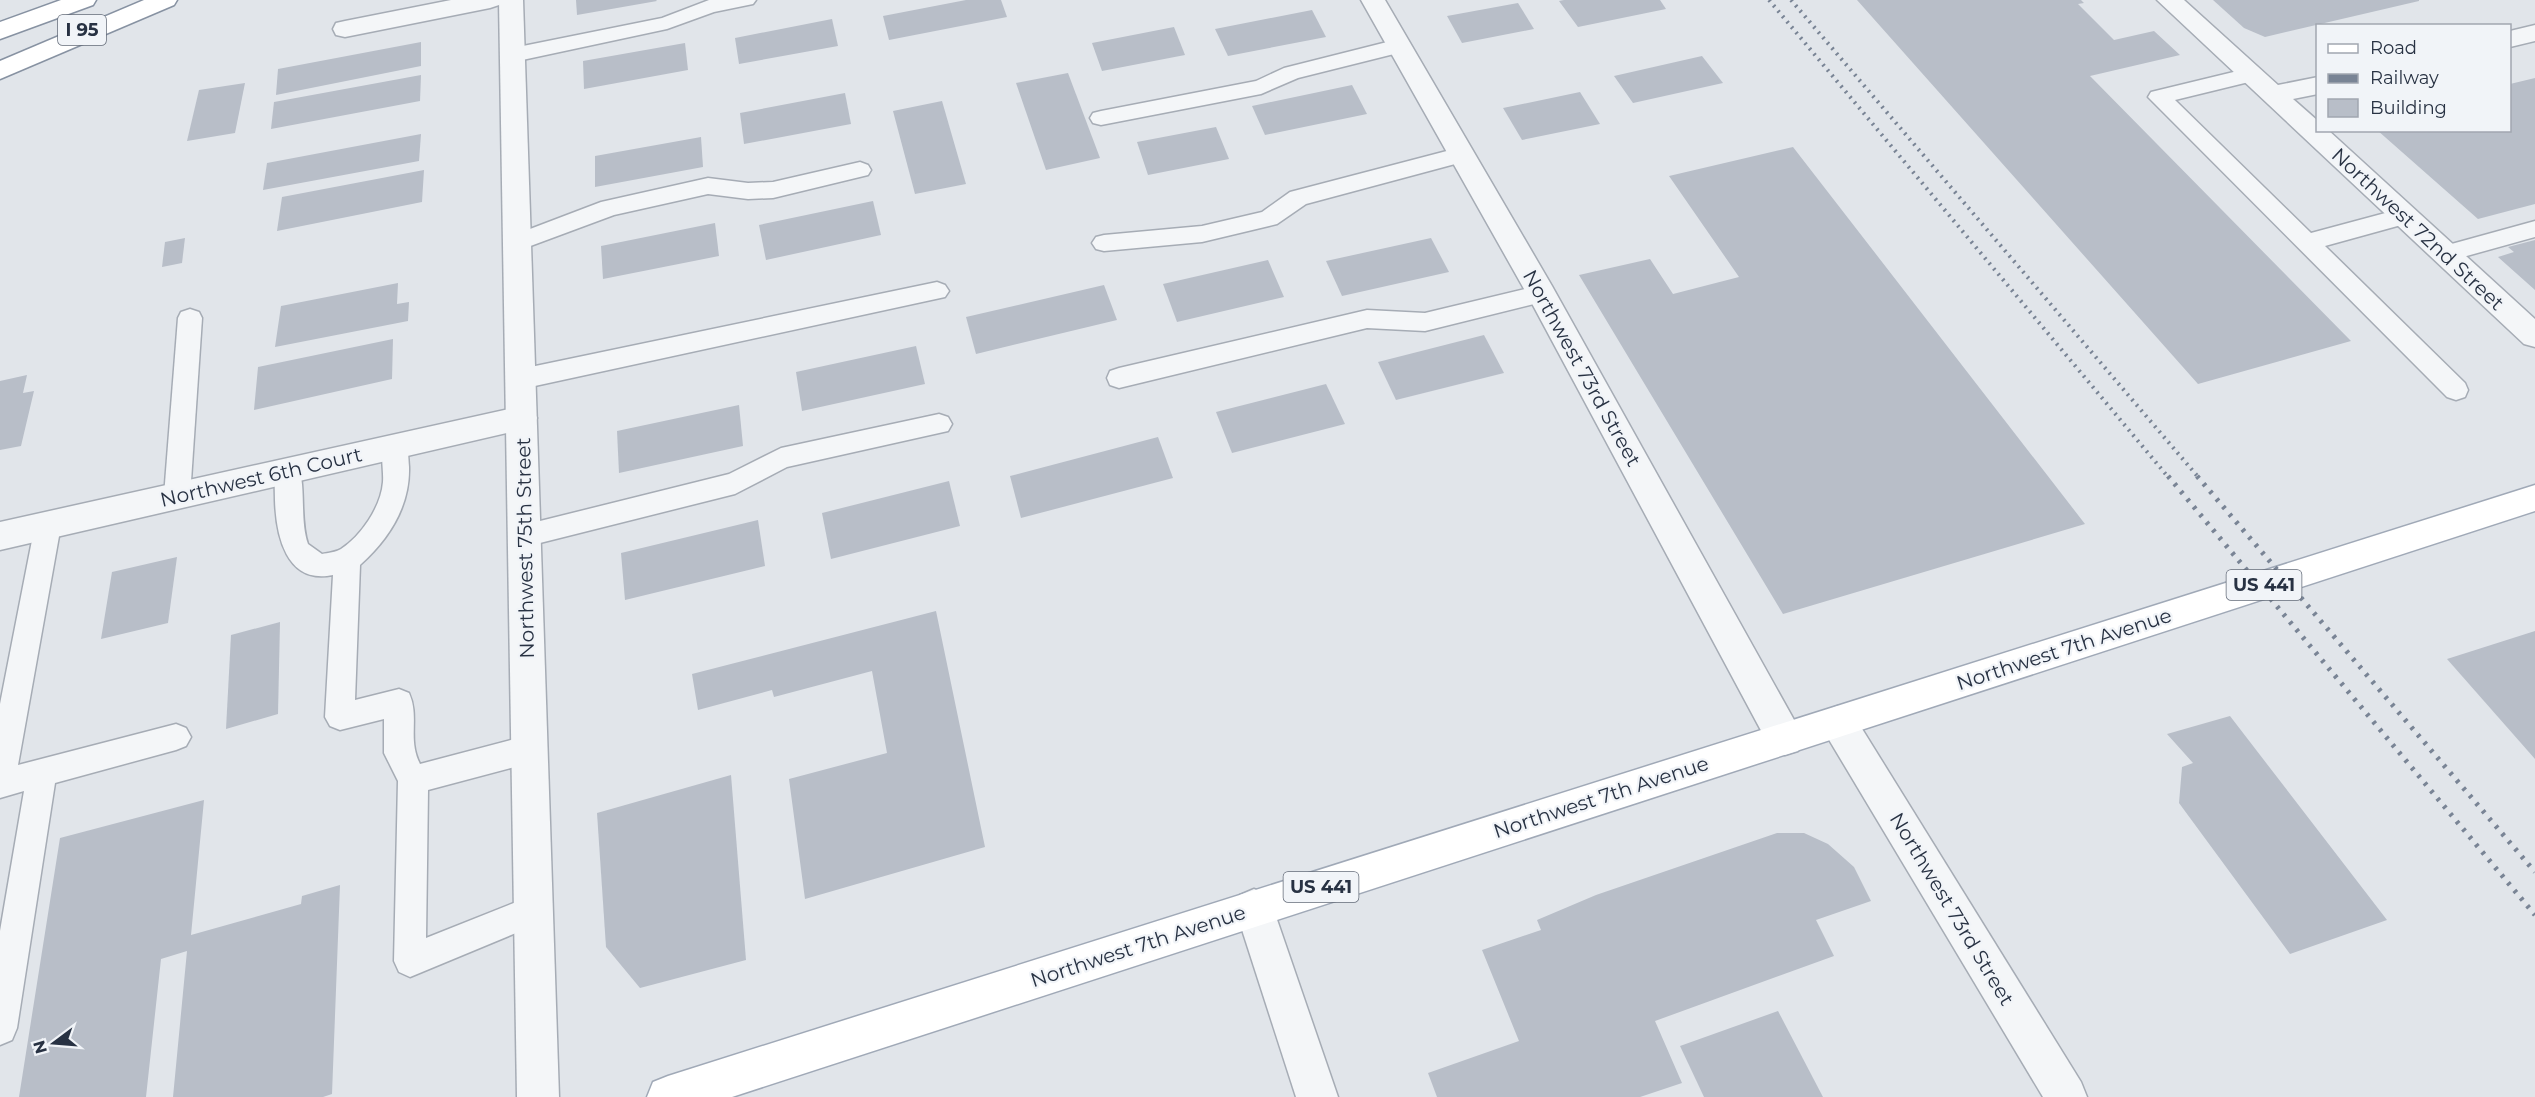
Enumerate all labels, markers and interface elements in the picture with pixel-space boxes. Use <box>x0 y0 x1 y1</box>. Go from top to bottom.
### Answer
road number: I 95 <box>58 15 106 45</box>
legend <box>2316 24 2511 132</box>
text: Road <box>2370 37 2417 59</box>
text: Railway <box>2370 67 2439 89</box>
text: Building <box>2370 97 2447 119</box>
street label: Northwest 72nd Street <box>2327 143 2509 315</box>
street label: Northwest 73rd Street <box>1518 266 1646 470</box>
street label: Northwest 75th Street <box>511 437 539 659</box>
street label: Northwest 6th Court <box>158 442 364 512</box>
road number: US 441 <box>2226 570 2302 600</box>
street label: Northwest 7th Avenue <box>1953 603 2175 695</box>
street label: Northwest 7th Avenue <box>1490 751 1712 843</box>
street label: Northwest 73rd Street <box>1885 808 2019 1010</box>
road number: US 441 <box>1284 872 1358 902</box>
street label: Northwest 7th Avenue <box>1027 900 1249 992</box>
north arrow <box>24 1013 84 1073</box>
text: N <box>29 1038 51 1056</box>

